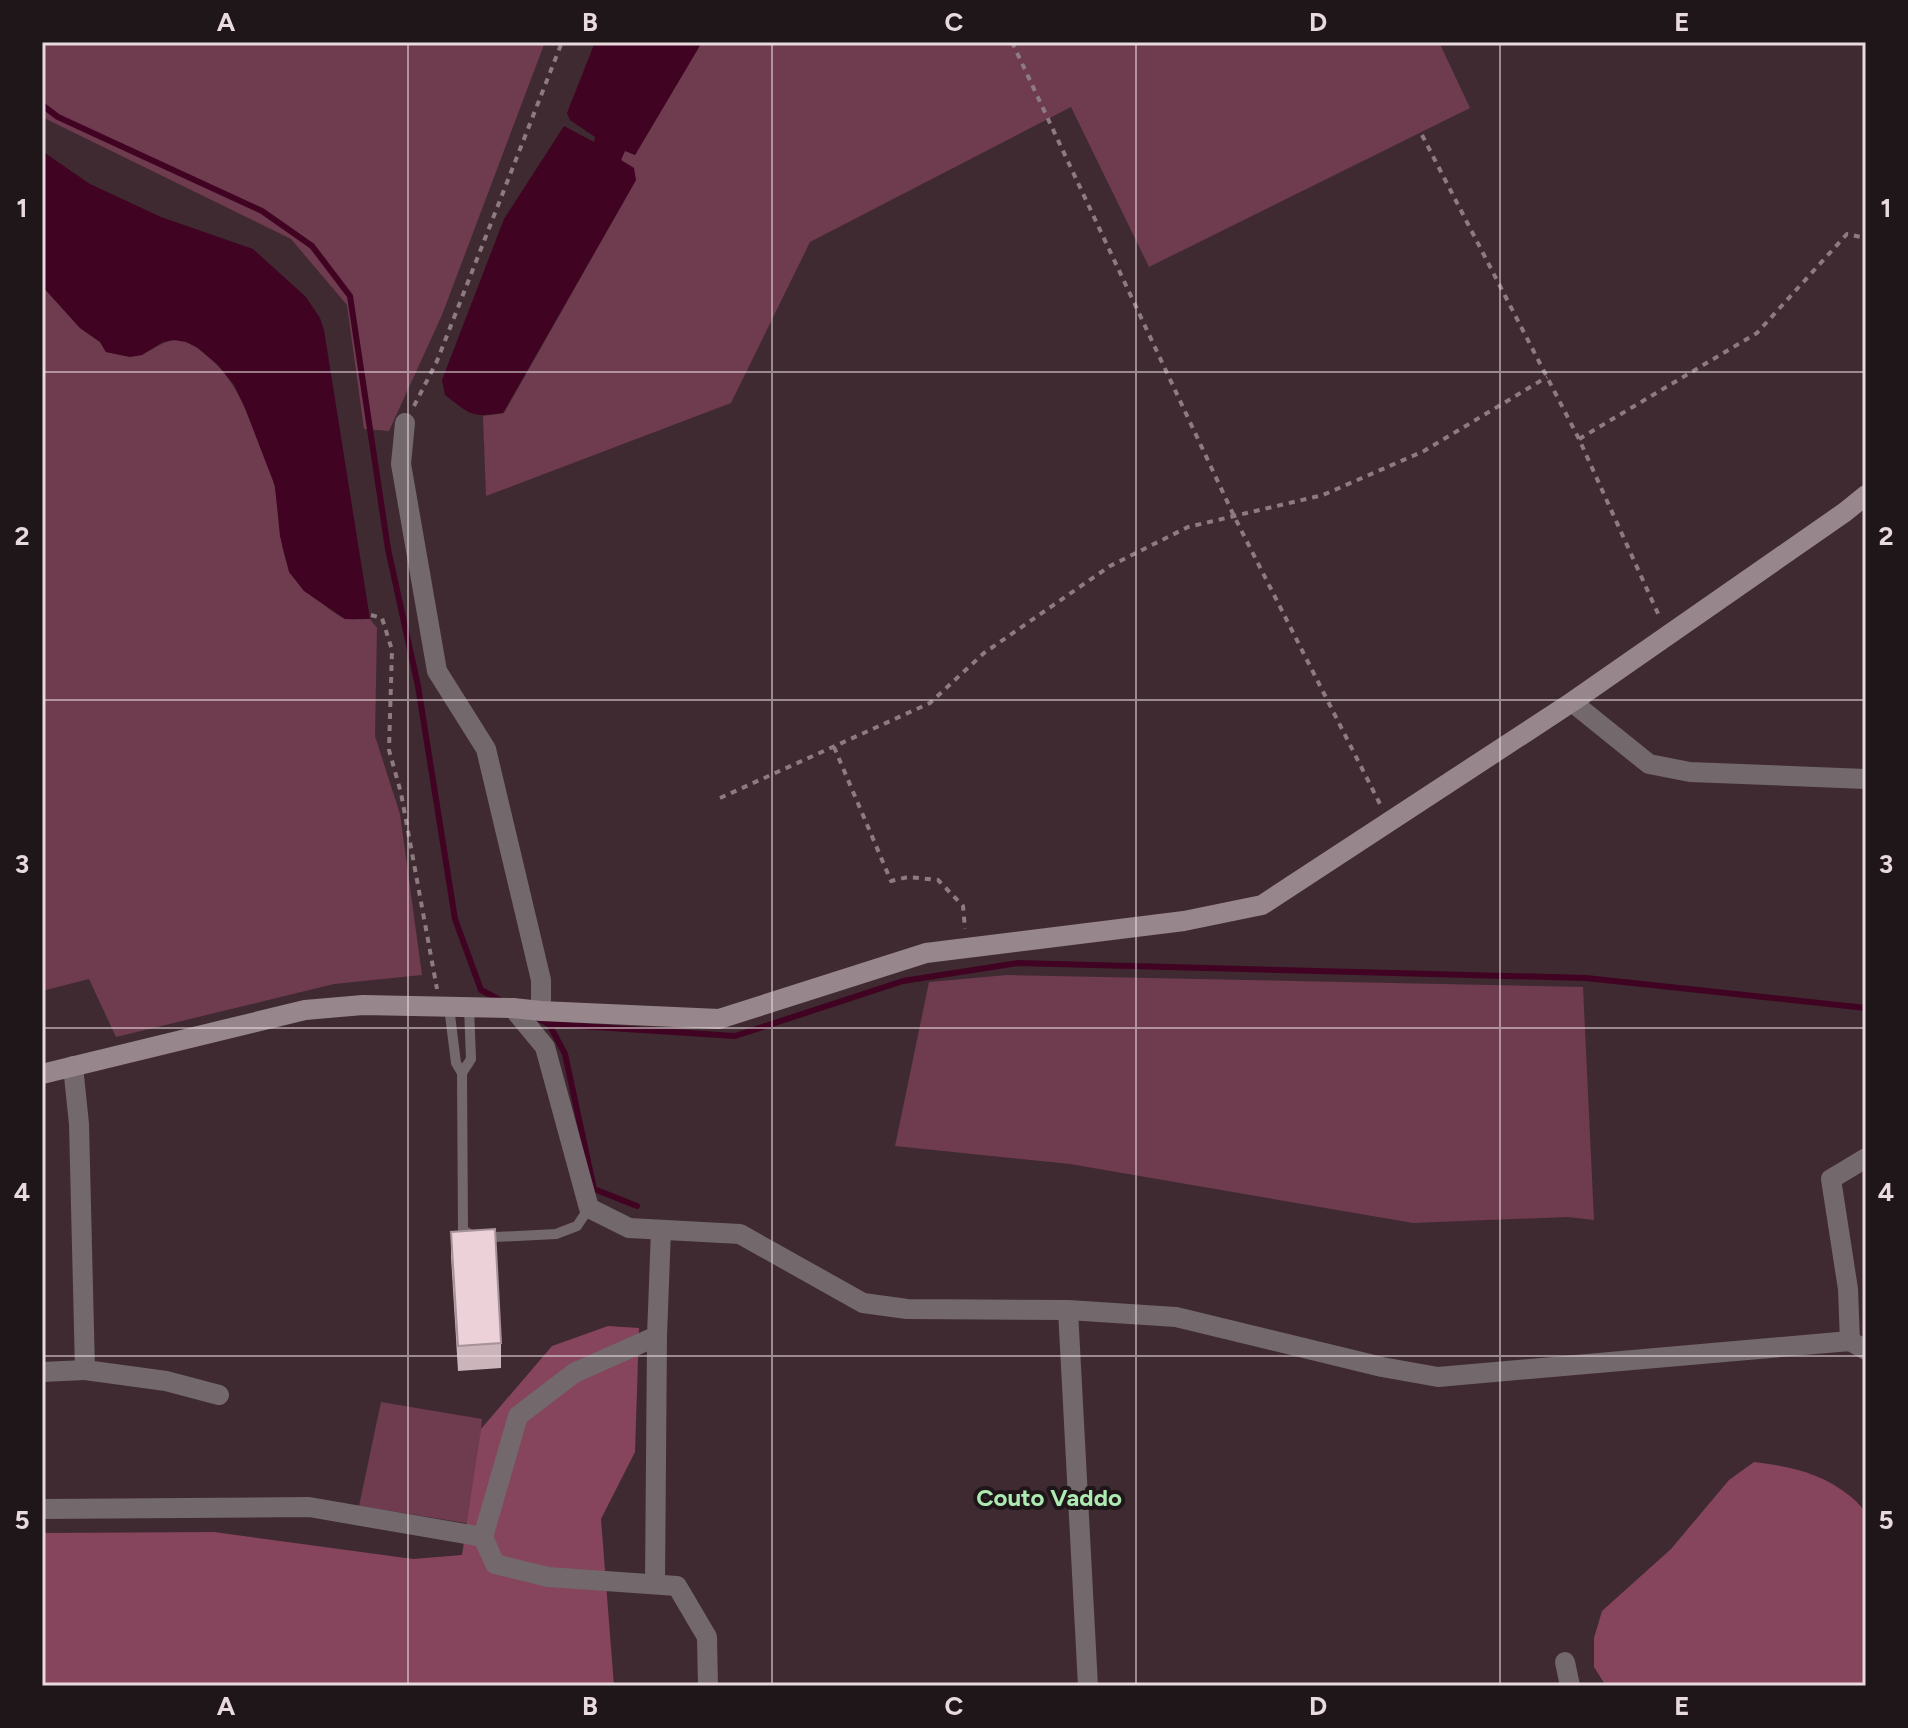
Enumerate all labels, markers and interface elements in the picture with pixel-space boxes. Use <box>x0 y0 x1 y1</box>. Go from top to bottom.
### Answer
text: A <box>217 6 236 38</box>
text: B <box>582 6 598 38</box>
text: C <box>945 6 964 38</box>
text: D <box>1309 6 1327 38</box>
text: E <box>1674 6 1690 38</box>
text: 1 <box>17 192 27 224</box>
text: 1 <box>1881 192 1891 224</box>
text: 2 <box>14 520 30 552</box>
text: 2 <box>1878 520 1894 552</box>
text: 3 <box>15 848 29 880</box>
text: 3 <box>1879 848 1893 880</box>
text: 4 <box>14 1176 30 1208</box>
text: 4 <box>1878 1176 1894 1208</box>
district label: Couto Vaddo <box>976 1483 1122 1512</box>
text: 5 <box>14 1504 30 1536</box>
text: 5 <box>1878 1504 1894 1536</box>
text: A <box>217 1690 236 1722</box>
text: B <box>582 1690 598 1722</box>
text: C <box>945 1690 964 1722</box>
text: D <box>1309 1690 1327 1722</box>
text: E <box>1674 1690 1690 1722</box>

